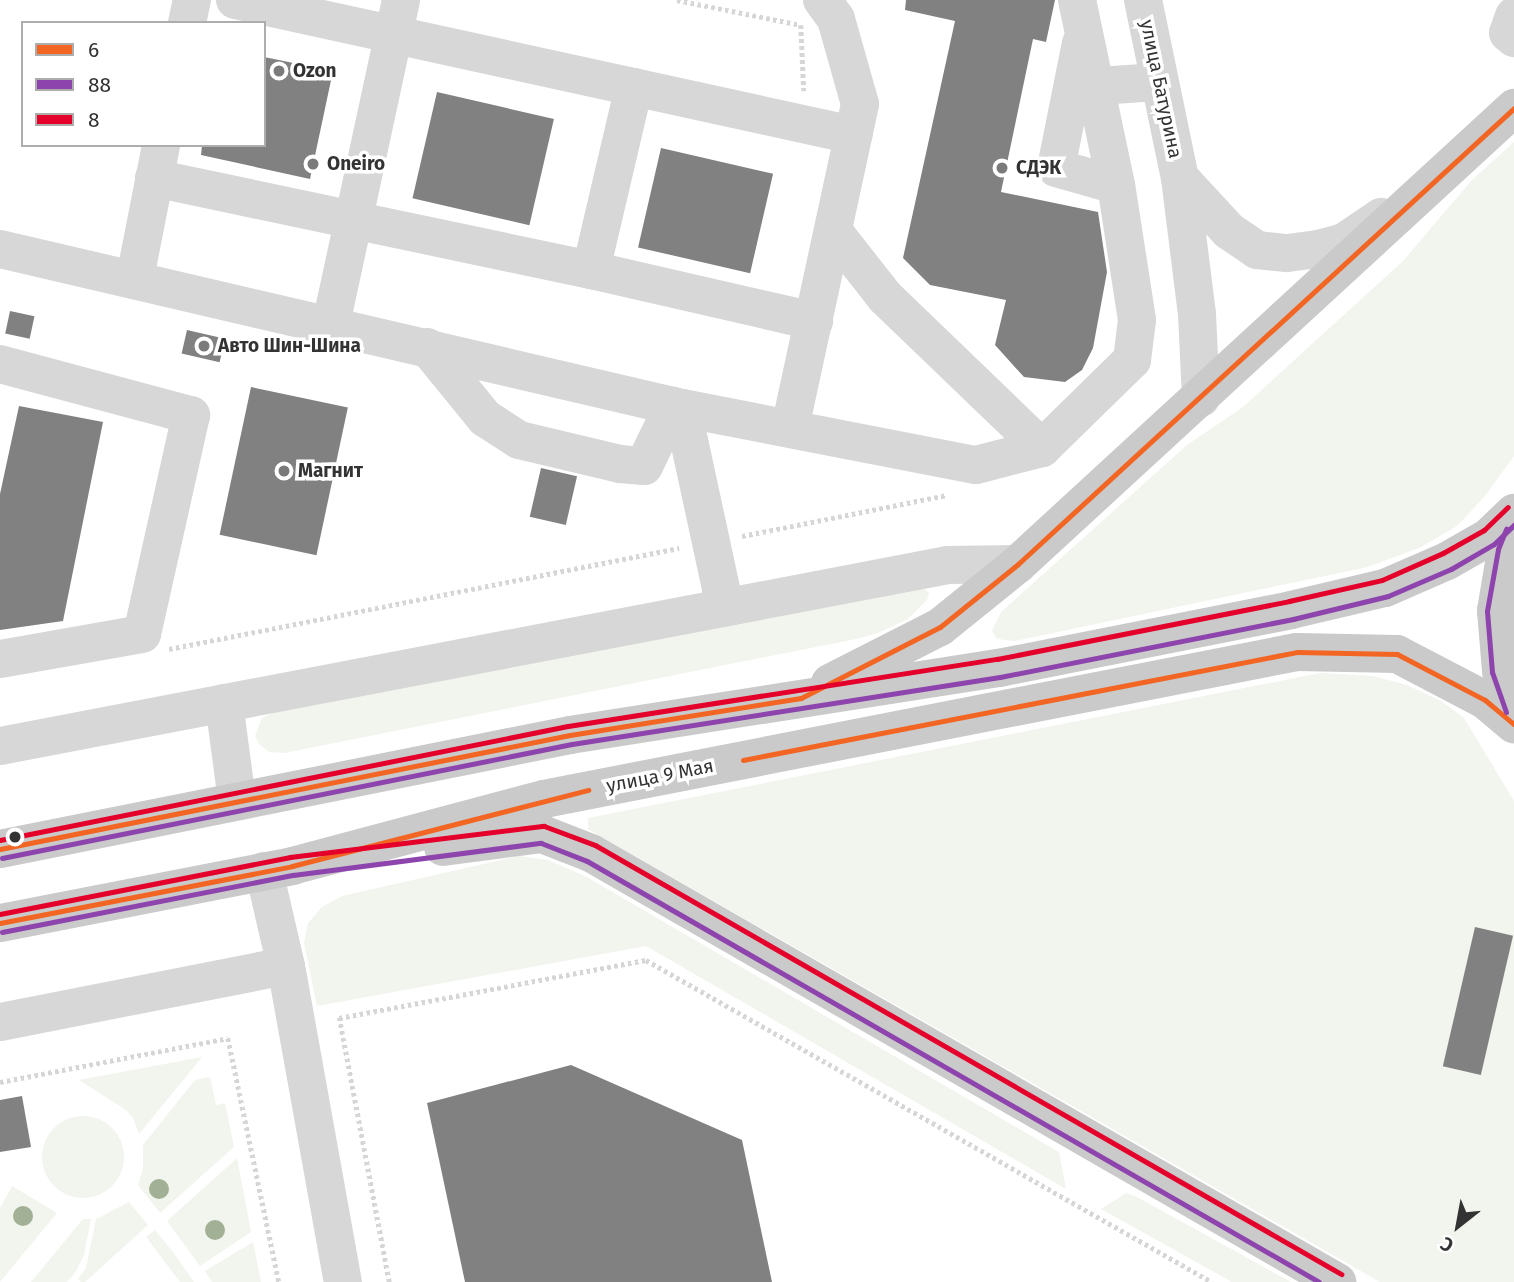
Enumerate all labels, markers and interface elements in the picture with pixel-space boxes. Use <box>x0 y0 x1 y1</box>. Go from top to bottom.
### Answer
street label: улица Батурина <box>1135 18 1187 160</box>
legend <box>21 21 266 147</box>
text: 6 <box>88 37 99 63</box>
place label: Ozon <box>293 60 337 82</box>
marker: Ozon <box>271 63 287 79</box>
text: 88 <box>88 72 111 98</box>
text: 8 <box>88 107 100 133</box>
place label: Oneiro <box>327 153 385 175</box>
marker: Oneiro <box>305 156 321 172</box>
place label: СДЭК <box>1016 157 1061 179</box>
marker: СДЭК <box>994 160 1010 176</box>
place label: Авто Шин-Шина <box>218 335 361 357</box>
marker: Авто Шин-Шина <box>196 338 212 354</box>
place label: Магнит <box>298 460 363 482</box>
marker: Магнит <box>276 463 292 479</box>
street label: улица 9 Мая <box>605 754 715 798</box>
unlabelled marker <box>8 830 22 844</box>
north arrow <box>1423 1191 1493 1261</box>
text: С <box>1436 1232 1458 1257</box>

